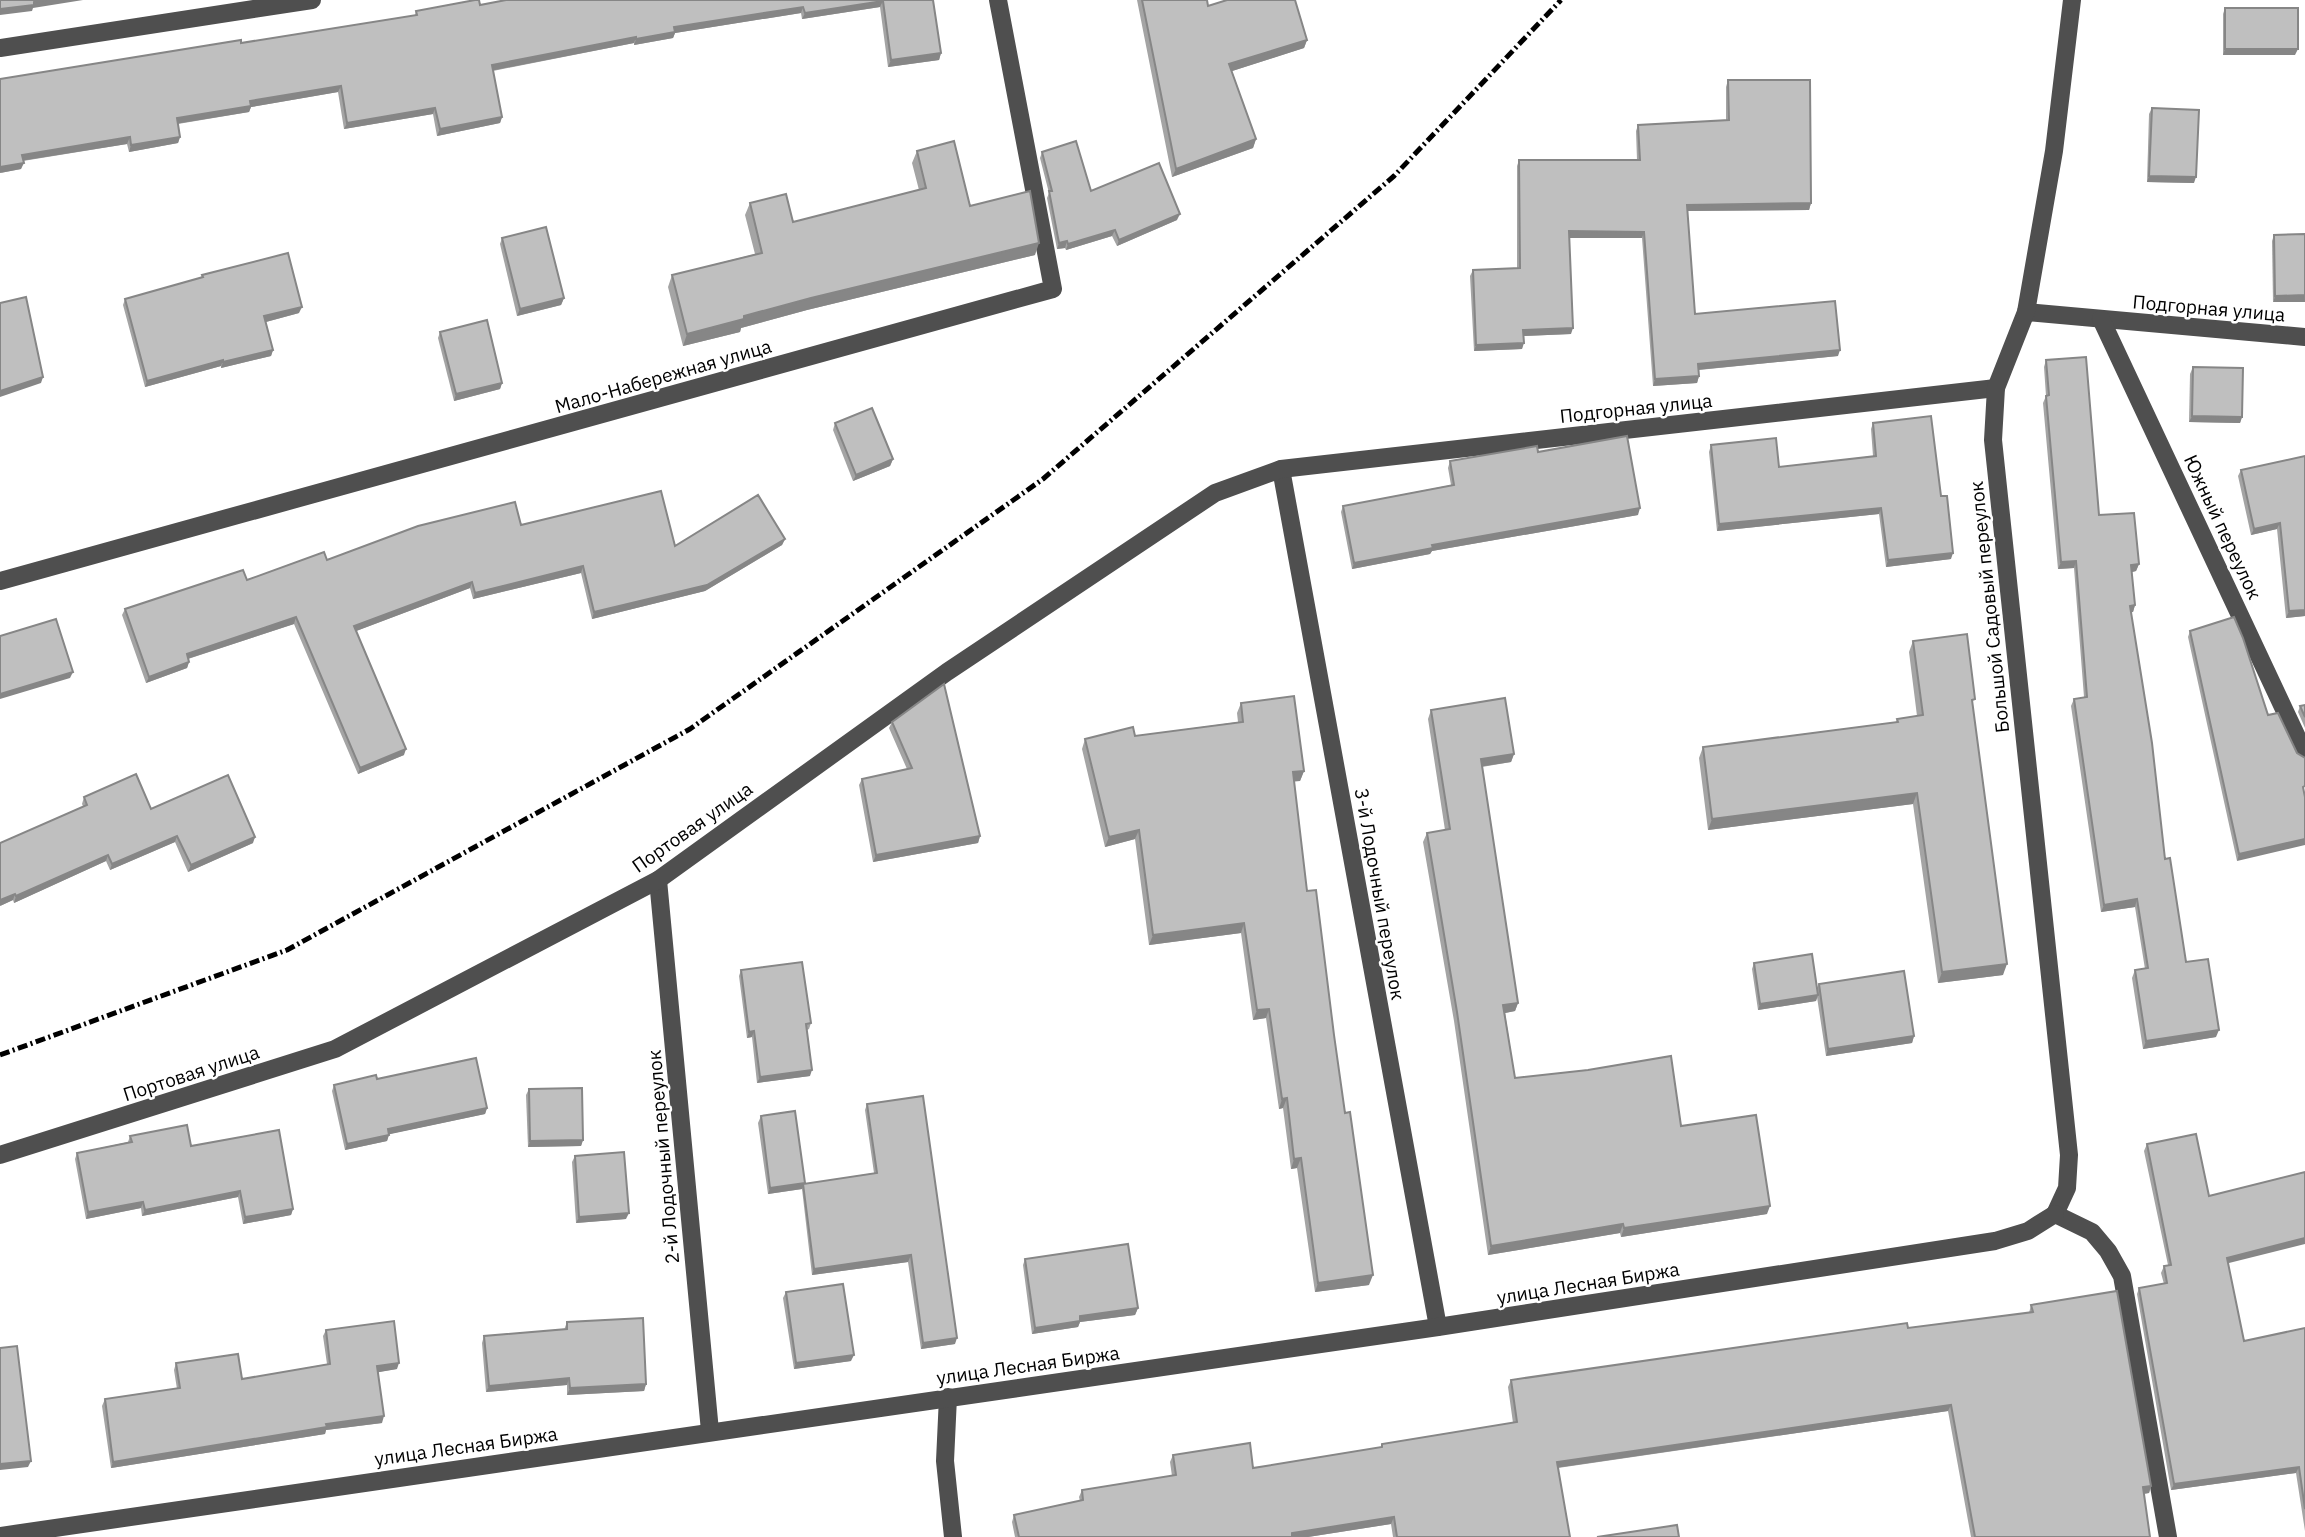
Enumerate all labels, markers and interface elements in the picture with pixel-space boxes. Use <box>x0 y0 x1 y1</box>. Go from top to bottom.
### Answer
street label: Подгорная улица <box>2132 289 2286 327</box>
street label: Мало-Набережная улица <box>552 334 774 418</box>
street label: Подгорная улица <box>1559 388 1713 428</box>
street label: Южный переулок <box>2179 451 2267 603</box>
street label: Большой Садовый переулок <box>1964 480 2014 734</box>
street label: Портовая улица <box>627 776 757 878</box>
street label: 3-й Лодочный переулок <box>1350 786 1410 1002</box>
street label: Портовая улица <box>120 1040 262 1106</box>
street label: 2-й Лодочный переулок <box>642 1049 684 1265</box>
street label: улица Лесная Биржа <box>1495 1257 1681 1309</box>
street label: улица Лесная Биржа <box>935 1340 1121 1390</box>
street label: улица Лесная Биржа <box>373 1421 559 1471</box>

